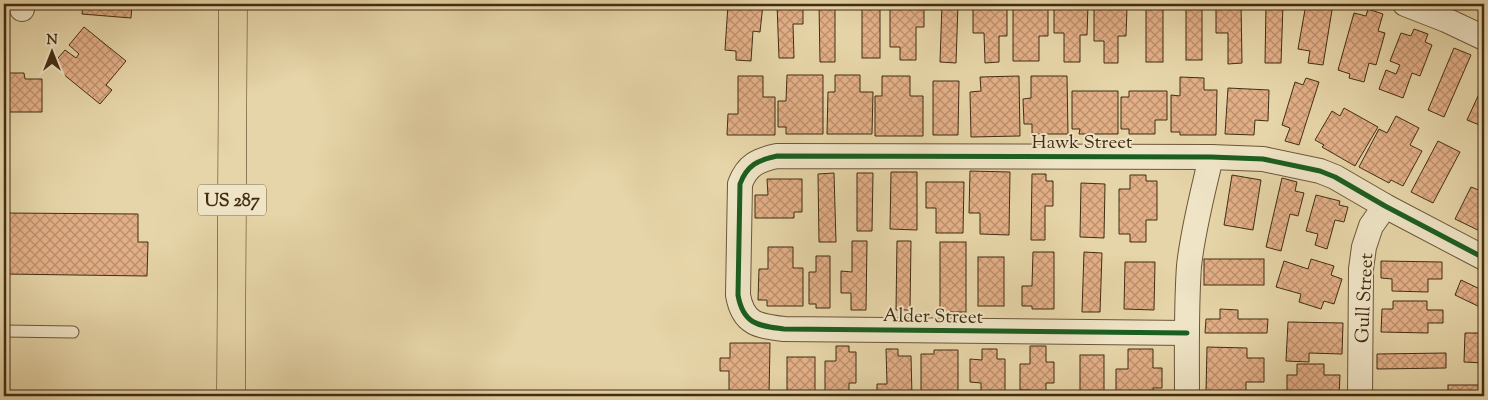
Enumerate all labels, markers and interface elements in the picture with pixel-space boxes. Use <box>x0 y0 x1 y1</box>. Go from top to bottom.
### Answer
north arrow <box>28 28 78 78</box>
text: N <box>46 31 58 51</box>
street label: Hawk Street <box>1031 130 1133 157</box>
road number: US 287 <box>198 184 266 216</box>
street label: Gull Street <box>1350 252 1381 344</box>
street label: Alder Street <box>883 303 984 332</box>

